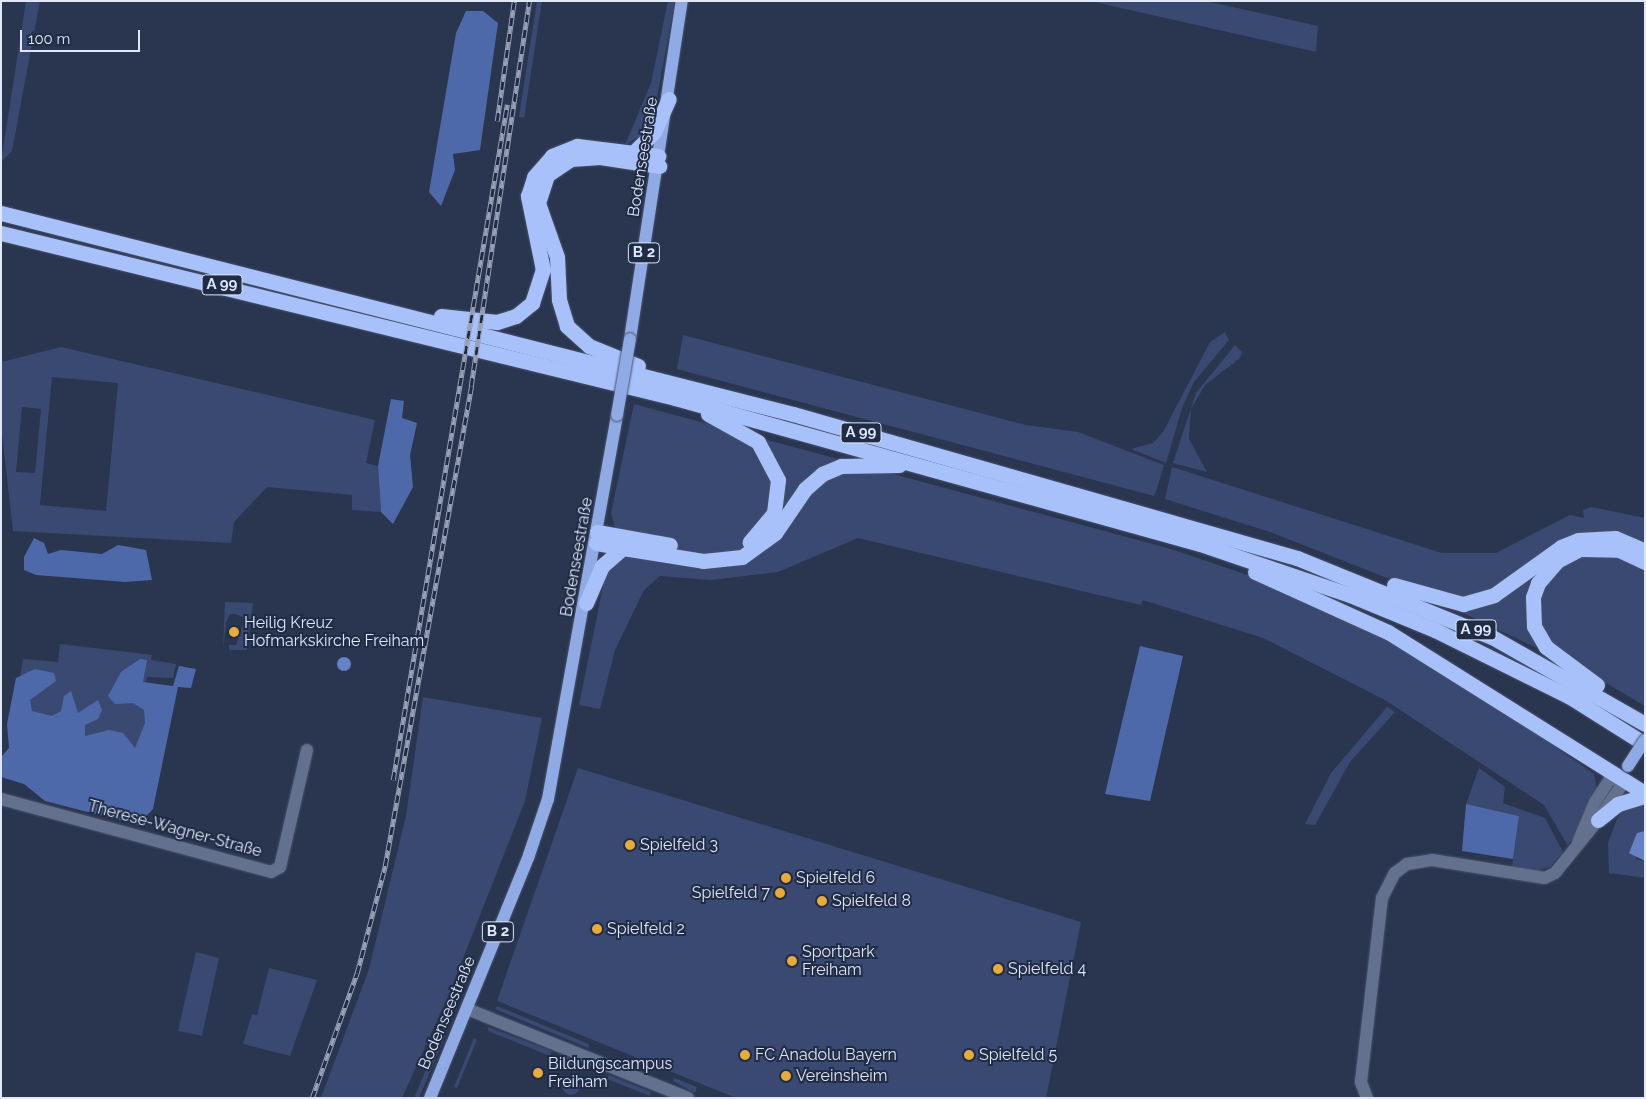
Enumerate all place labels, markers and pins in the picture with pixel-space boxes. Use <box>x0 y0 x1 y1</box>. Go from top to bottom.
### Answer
place label: Heilig Kreuz Hofmarkskirche Freiham <box>244 613 424 651</box>
marker: Heilig Kreuz Hofmarkskirche Freiham <box>228 626 240 638</box>
place label: Spielfeld 3 <box>640 835 718 855</box>
marker: Spielfeld 3 <box>624 839 636 851</box>
place label: Spielfeld 6 <box>796 868 875 888</box>
marker: Spielfeld 6 <box>780 872 792 884</box>
place label: Spielfeld 7 <box>692 883 770 903</box>
marker: Spielfeld 7 <box>774 887 786 899</box>
place label: Spielfeld 8 <box>832 891 911 911</box>
marker: Spielfeld 8 <box>816 895 828 907</box>
place label: Spielfeld 2 <box>607 919 685 939</box>
marker: Spielfeld 2 <box>591 923 603 935</box>
place label: Sportpark Freiham <box>802 942 875 980</box>
marker: Sportpark Freiham <box>786 955 798 967</box>
place label: Spielfeld 4 <box>1008 959 1086 979</box>
marker: Spielfeld 4 <box>992 963 1004 975</box>
place label: FC Anadolu Bayern <box>755 1045 897 1065</box>
place label: Spielfeld 5 <box>979 1045 1057 1065</box>
marker: FC Anadolu Bayern <box>739 1049 751 1061</box>
marker: Spielfeld 5 <box>963 1049 975 1061</box>
place label: Bildungscampus Freiham <box>548 1054 672 1092</box>
place label: Vereinsheim <box>796 1066 887 1086</box>
marker: Bildungscampus Freiham <box>532 1067 544 1079</box>
marker: Vereinsheim <box>780 1070 792 1082</box>

